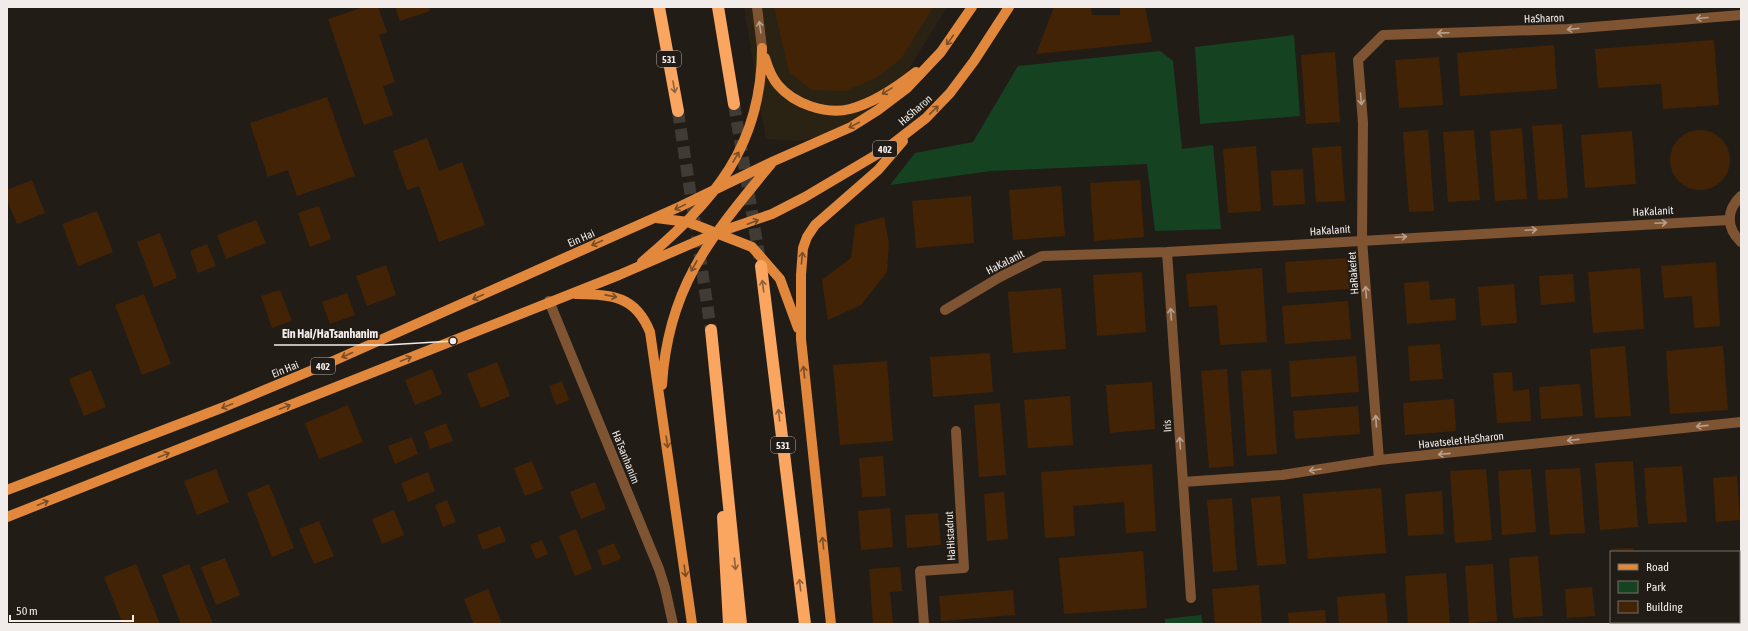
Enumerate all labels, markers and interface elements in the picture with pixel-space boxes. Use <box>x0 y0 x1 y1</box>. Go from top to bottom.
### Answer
street label: HaSharon <box>1524 11 1564 25</box>
one-way arrow <box>1696 14 1709 22</box>
one-way arrow <box>756 21 764 34</box>
one-way arrow <box>1567 25 1580 32</box>
one-way arrow <box>1437 29 1450 37</box>
one-way arrow <box>946 34 954 45</box>
road number: 531 <box>657 51 681 67</box>
one-way arrow <box>670 80 678 93</box>
one-way arrow <box>881 88 893 96</box>
street label: HaSharon <box>896 92 934 128</box>
one-way arrow <box>1358 92 1365 105</box>
one-way arrow <box>929 105 939 115</box>
one-way arrow <box>848 122 860 130</box>
road number: 402 <box>873 141 897 157</box>
one-way arrow <box>733 151 741 163</box>
one-way arrow <box>674 204 686 211</box>
street label: HaKalanit <box>1632 204 1674 218</box>
one-way arrow <box>746 217 758 225</box>
one-way arrow <box>1654 219 1667 227</box>
street label: HaKalanit <box>1309 223 1351 237</box>
one-way arrow <box>1524 226 1537 234</box>
street label: Ein Hai <box>566 227 596 249</box>
one-way arrow <box>1394 234 1407 241</box>
one-way arrow <box>591 240 603 248</box>
street label: HaKalanit <box>984 247 1026 277</box>
street label: HaRakefet <box>1346 251 1360 295</box>
one-way arrow <box>798 252 806 265</box>
one-way arrow <box>690 260 698 272</box>
one-way arrow <box>759 280 767 293</box>
one-way arrow <box>1363 286 1370 299</box>
one-way arrow <box>604 293 617 301</box>
one-way arrow <box>473 294 485 301</box>
one-way arrow <box>1168 308 1175 321</box>
callout: Ein Hai/HaTsanhanim <box>274 321 386 345</box>
text: Ein Hai/HaTsanhanim <box>282 327 378 341</box>
one-way arrow <box>341 352 353 360</box>
one-way arrow <box>399 354 411 362</box>
street label: Ein Hai <box>270 358 300 380</box>
road number: 402 <box>311 358 335 374</box>
one-way arrow <box>801 366 808 379</box>
one-way arrow <box>221 402 233 410</box>
one-way arrow <box>278 402 290 410</box>
one-way arrow <box>775 409 783 422</box>
one-way arrow <box>1372 415 1379 428</box>
street label: Iris <box>1161 419 1173 433</box>
one-way arrow <box>1696 422 1709 430</box>
street label: HaTsanhanim <box>610 429 642 485</box>
street label: Havatselet HaSharon <box>1418 430 1504 450</box>
one-way arrow <box>663 435 671 448</box>
one-way arrow <box>1567 436 1580 444</box>
road number: 531 <box>771 437 795 453</box>
one-way arrow <box>1177 437 1184 450</box>
one-way arrow <box>1438 450 1451 458</box>
one-way arrow <box>158 451 170 458</box>
one-way arrow <box>1309 466 1322 474</box>
one-way arrow <box>37 499 49 506</box>
street label: HaHistadrut <box>943 511 957 561</box>
one-way arrow <box>819 537 826 550</box>
legend <box>1610 551 1740 623</box>
one-way arrow <box>732 557 739 570</box>
text: Road <box>1646 560 1669 574</box>
one-way arrow <box>681 564 689 577</box>
one-way arrow <box>796 579 804 592</box>
text: Park <box>1646 580 1667 594</box>
scale bar <box>10 597 133 623</box>
text: Building <box>1646 600 1684 614</box>
text: 50 m <box>16 604 38 618</box>

